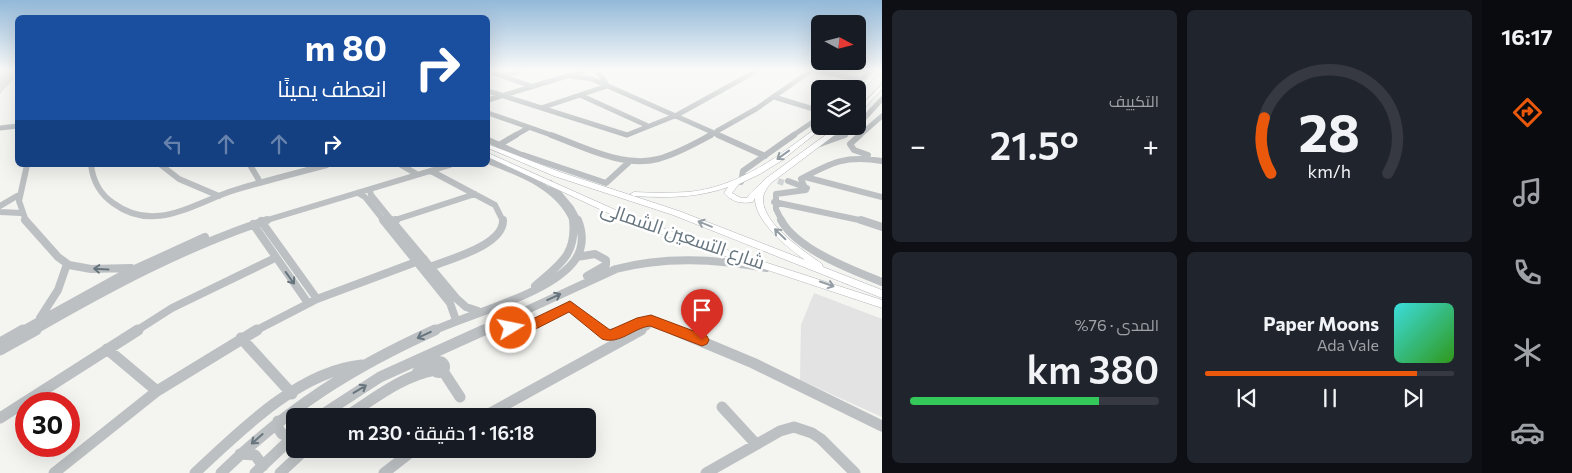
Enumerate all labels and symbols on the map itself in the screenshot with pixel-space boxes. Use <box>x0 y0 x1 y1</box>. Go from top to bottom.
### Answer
north arrow <box>811 15 866 70</box>
one-way arrow <box>776 150 790 160</box>
street label: شارع التسعين الشمالى <box>597 196 768 276</box>
one-way arrow <box>698 219 714 228</box>
one-way arrow <box>774 228 786 240</box>
one-way arrow <box>93 264 109 273</box>
one-way arrow <box>285 271 295 285</box>
one-way arrow <box>819 280 834 289</box>
pin <box>681 289 723 340</box>
one-way arrow <box>546 291 561 301</box>
position arrow <box>484 301 536 353</box>
one-way arrow <box>417 331 432 340</box>
one-way arrow <box>352 383 366 393</box>
speed limit sign: 30 <box>15 392 80 457</box>
one-way arrow <box>251 433 264 444</box>

